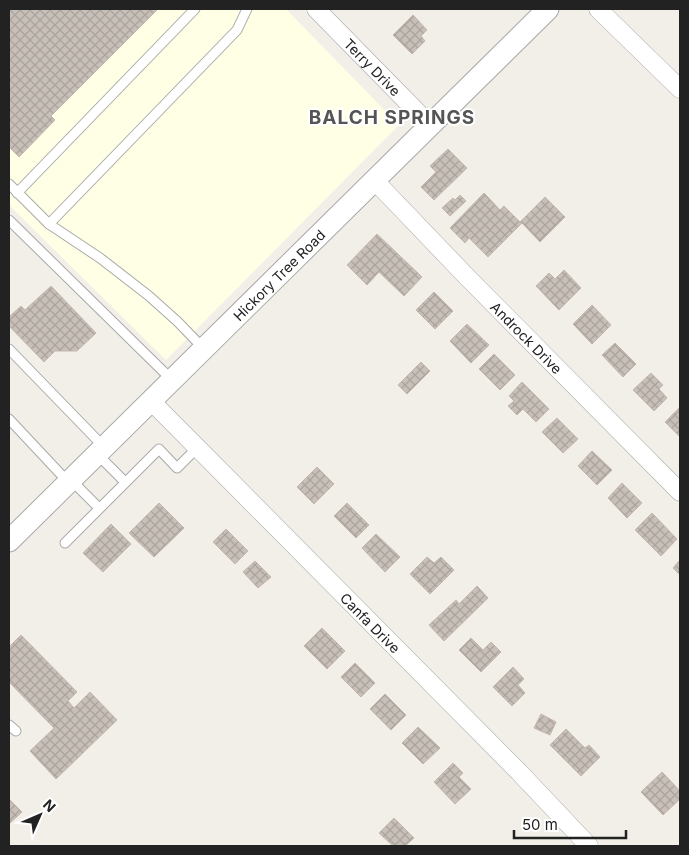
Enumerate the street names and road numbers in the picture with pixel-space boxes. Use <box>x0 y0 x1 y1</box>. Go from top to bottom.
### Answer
street label: Terry Drive <box>341 35 405 99</box>
street label: Hickory Tree Road <box>229 226 328 324</box>
street label: Androck Drive <box>488 298 566 377</box>
street label: Canfa Drive <box>337 589 404 656</box>

